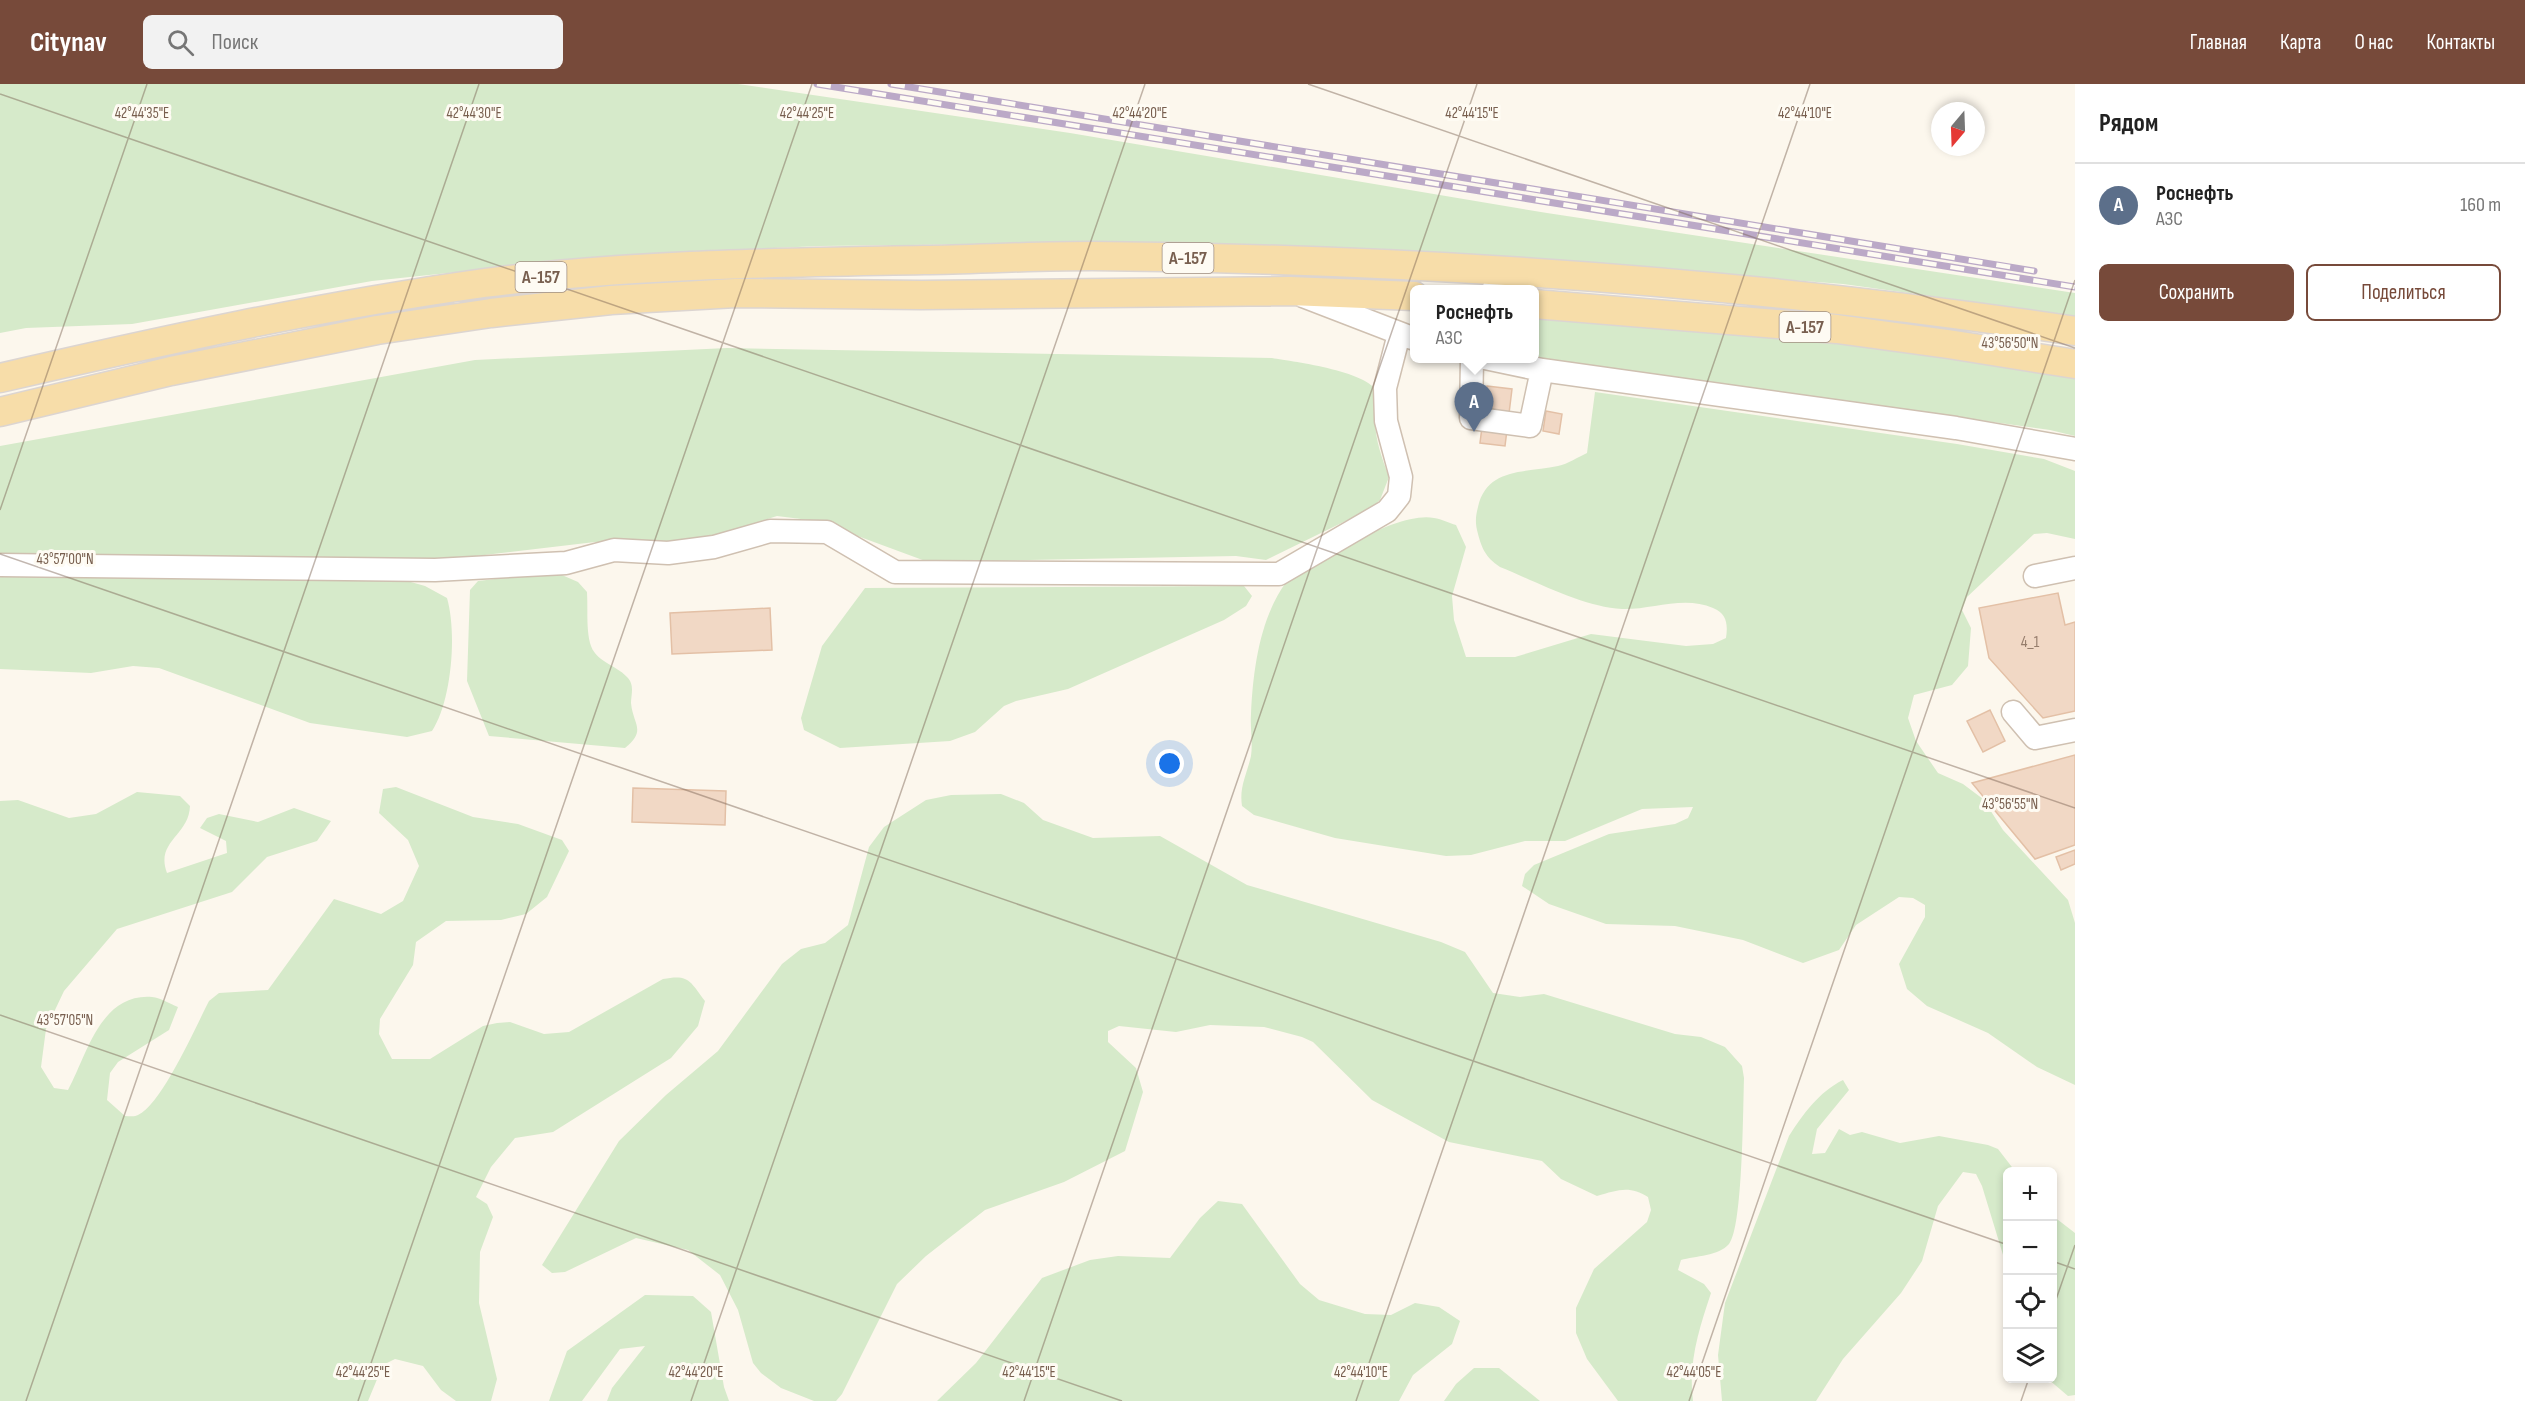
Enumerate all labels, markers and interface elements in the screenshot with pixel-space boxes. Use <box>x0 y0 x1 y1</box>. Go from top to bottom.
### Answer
search box <box>143 15 563 69</box>
text: Citynav <box>30 26 107 59</box>
icon: search <box>164 26 197 59</box>
text: Поиск <box>212 29 258 56</box>
text: Главная <box>2190 30 2247 55</box>
text: Карта <box>2280 30 2321 55</box>
text: О нас <box>2354 30 2393 55</box>
text: Контакты <box>2426 30 2495 55</box>
north arrow <box>1931 102 1985 156</box>
text: 42°44'35"E <box>115 104 169 123</box>
text: 42°44'30"E <box>446 104 502 123</box>
text: 42°44'25"E <box>780 104 834 123</box>
text: 42°44'20"E <box>1112 104 1168 123</box>
text: 42°44'15"E <box>1445 104 1499 123</box>
text: 42°44'10"E <box>1778 104 1832 123</box>
text: Рядом <box>2099 108 2158 139</box>
text: Роснефть <box>2156 180 2233 207</box>
text: A <box>2114 193 2123 217</box>
text: 160 m <box>2460 193 2501 217</box>
text: АЗС <box>2156 207 2183 231</box>
road number: А-157 <box>1162 243 1214 273</box>
road number: А-157 <box>516 262 566 292</box>
button: Сохранить <box>2099 264 2294 321</box>
button: Поделиться <box>2306 264 2501 321</box>
popup <box>1410 285 1539 363</box>
text: Роснефть <box>1436 299 1513 326</box>
road number: А-157 <box>1780 312 1830 342</box>
text: АЗС <box>1436 326 1463 350</box>
text: 43°56'50"N <box>1982 334 2038 353</box>
pin: A <box>1454 382 1494 432</box>
text: 43°57'00"N <box>36 550 94 569</box>
house number: 4_1 <box>2021 633 2040 652</box>
your location <box>1155 749 1184 778</box>
text: 43°56'55"N <box>1982 795 2038 814</box>
text: 43°57'05"N <box>37 1011 93 1030</box>
map controls <box>2003 1167 2057 1383</box>
button: + <box>2003 1167 2057 1221</box>
button: − <box>2003 1221 2057 1275</box>
button: locate <box>2003 1275 2057 1329</box>
button: layers <box>2003 1329 2057 1383</box>
text: 42°44'25"E <box>336 1363 390 1382</box>
text: 42°44'20"E <box>668 1363 724 1382</box>
text: 42°44'15"E <box>1002 1363 1056 1382</box>
text: 42°44'10"E <box>1334 1363 1388 1382</box>
text: 42°44'05"E <box>1667 1363 1721 1382</box>

